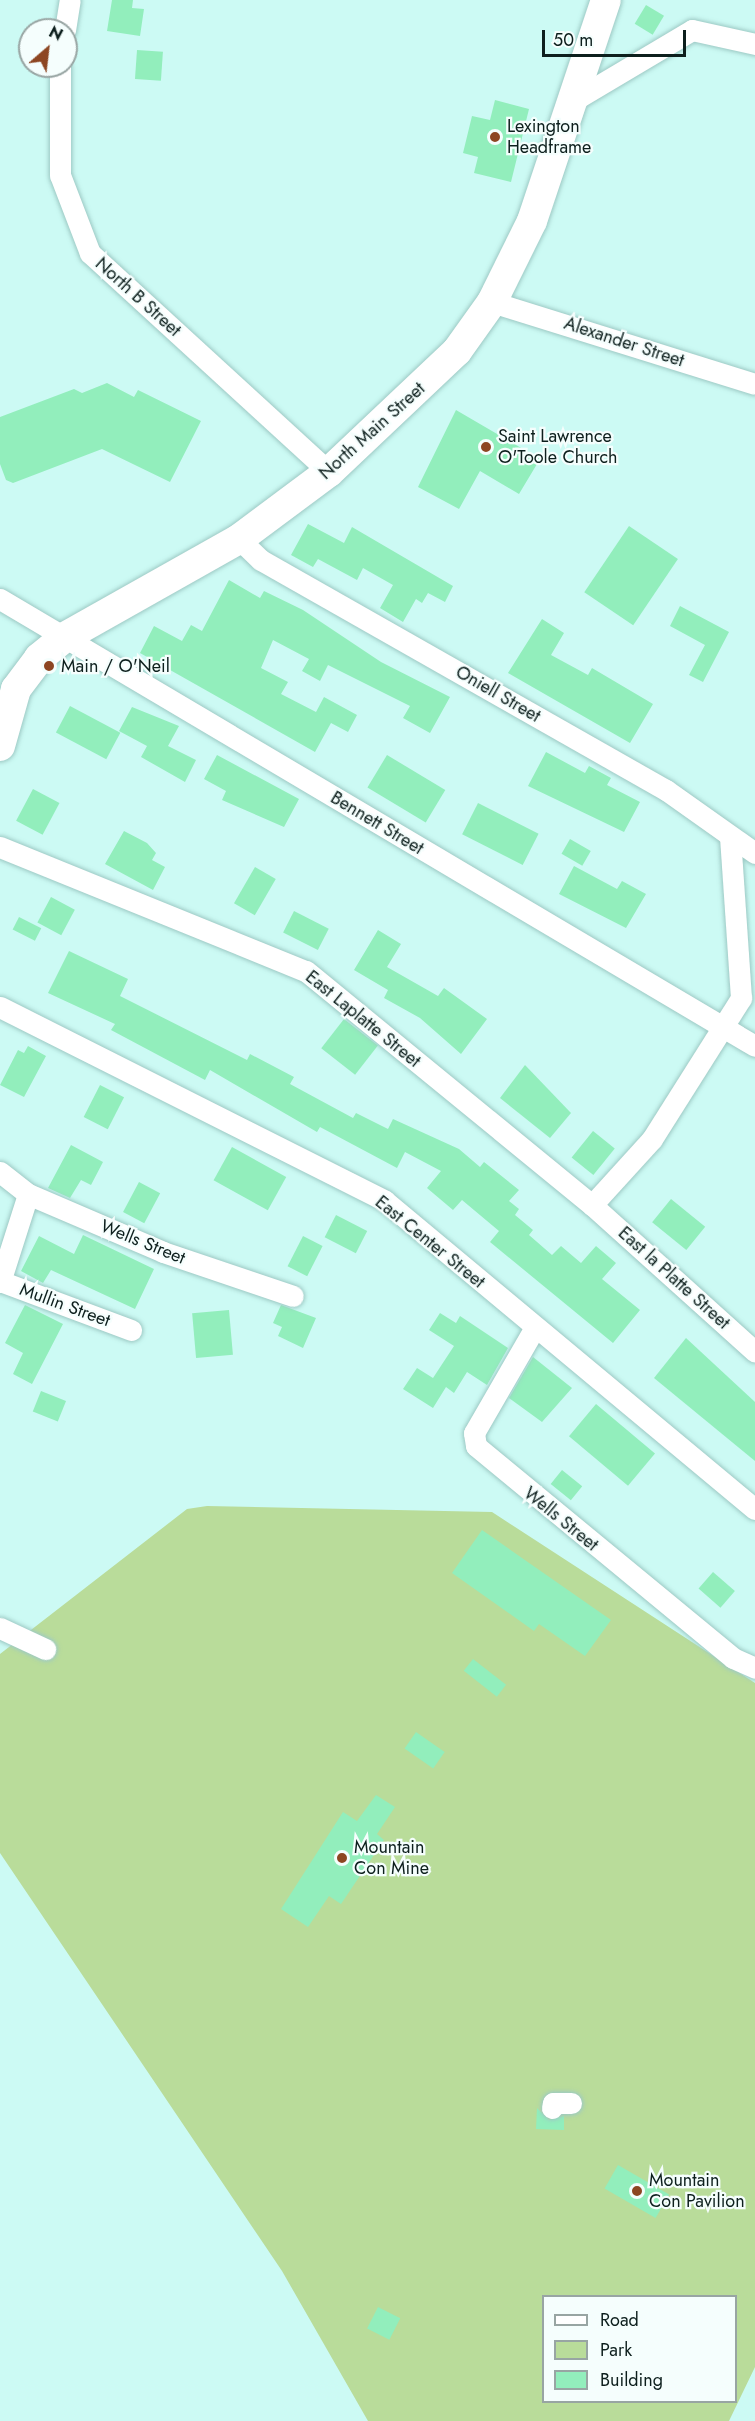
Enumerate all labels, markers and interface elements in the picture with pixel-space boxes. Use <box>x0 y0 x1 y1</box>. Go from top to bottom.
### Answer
north arrow <box>18 18 78 78</box>
scale bar <box>545 18 689 56</box>
text: N <box>45 20 67 47</box>
text: 50 m <box>553 27 593 53</box>
place label: Lexington Headframe <box>507 116 591 158</box>
marker: Lexington Headframe <box>488 130 502 144</box>
street label: North B Street <box>91 253 185 341</box>
street label: Alexander Street <box>561 312 687 372</box>
street label: North Main Street <box>315 378 429 484</box>
place label: Saint Lawrence O'Toole Church <box>498 426 618 468</box>
marker: Saint Lawrence O'Toole Church <box>479 440 493 454</box>
place label: Main / O'Neil <box>61 655 170 677</box>
marker: Main / O'Neil <box>42 659 56 673</box>
street label: Oniell Street <box>452 661 544 727</box>
street label: Bennett Street <box>327 787 427 859</box>
street label: East Laplatte Street <box>301 966 425 1072</box>
street label: East Center Street <box>371 1191 489 1293</box>
street label: Wells Street <box>97 1215 189 1269</box>
street label: East la Platte Street <box>614 1222 734 1334</box>
street label: Mullin Street <box>17 1279 113 1331</box>
street label: Wells Street <box>519 1482 603 1556</box>
place label: Mountain Con Mine <box>354 1837 429 1880</box>
marker: Mountain Con Mine <box>335 1851 349 1865</box>
place label: Mountain Con Pavilion <box>649 2170 745 2212</box>
marker: Mountain Con Pavilion <box>630 2184 644 2198</box>
legend <box>542 2295 737 2403</box>
text: Road <box>600 2307 639 2333</box>
text: Park <box>600 2337 632 2363</box>
text: Building <box>600 2367 663 2393</box>

